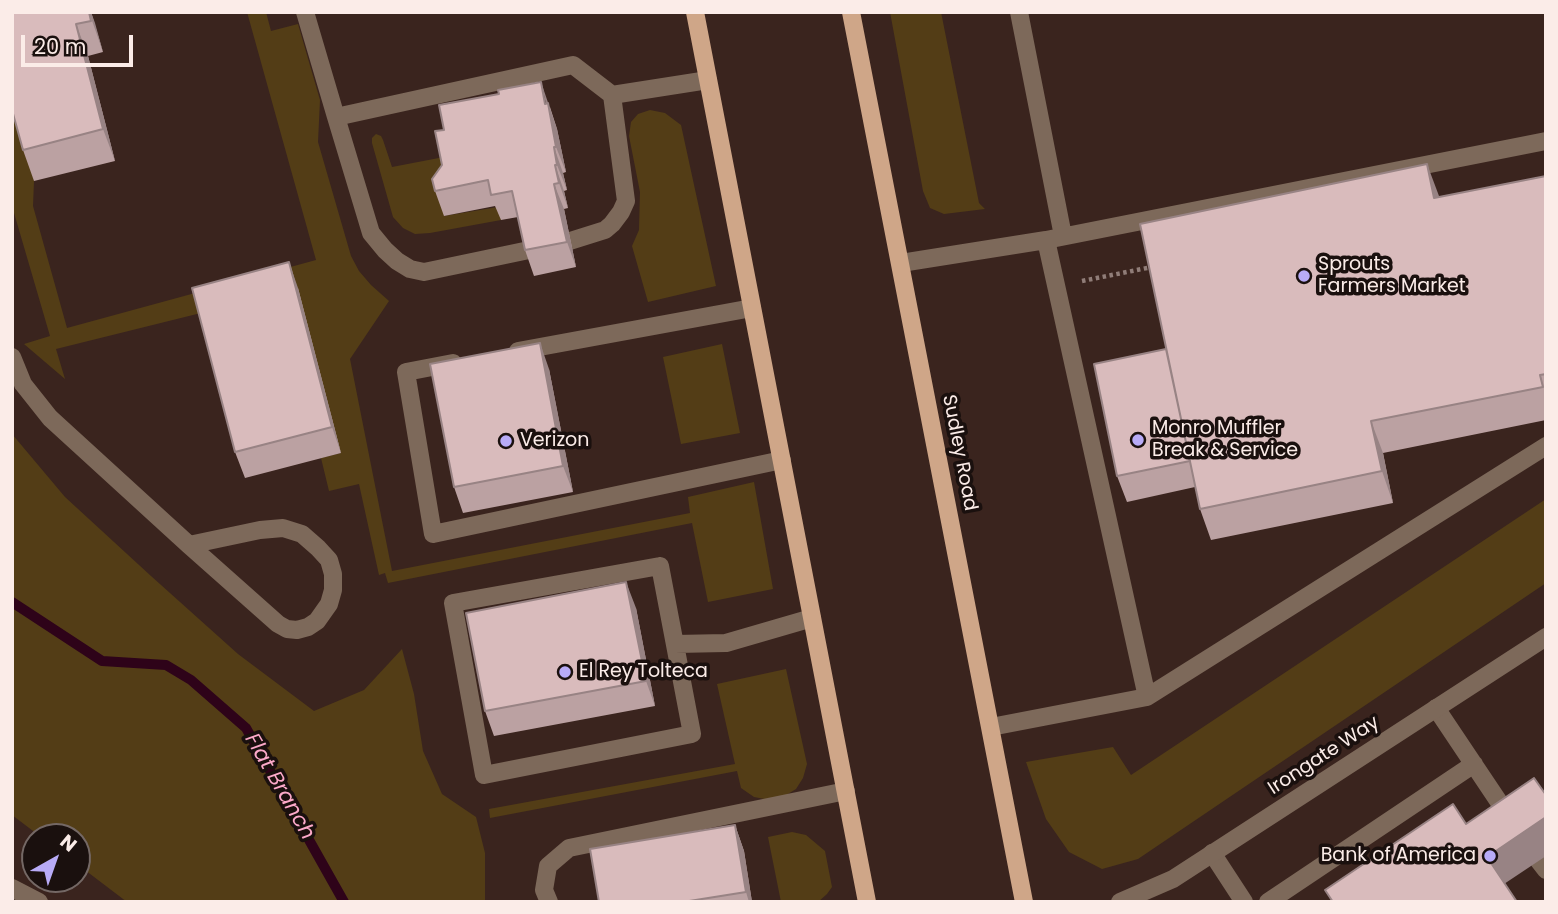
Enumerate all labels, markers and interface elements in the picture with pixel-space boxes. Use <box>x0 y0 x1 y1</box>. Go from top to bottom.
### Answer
scale bar <box>24 21 136 65</box>
text: 20 m <box>34 32 87 61</box>
place label: Sprouts Farmers Market <box>1318 254 1466 298</box>
marker: Sprouts Farmers Market <box>1296 268 1312 284</box>
street label: Sudley Road <box>937 393 981 513</box>
place label: Monro Muffler Break & Service <box>1152 418 1298 462</box>
place label: Verizon <box>520 430 589 452</box>
marker: Monro Muffler Break & Service <box>1130 432 1146 448</box>
marker: Verizon <box>498 433 514 449</box>
place label: El Rey Tolteca <box>579 661 708 683</box>
marker: El Rey Tolteca <box>557 664 573 680</box>
street label: Irongate Way <box>1264 712 1384 800</box>
water label: Flat Branch <box>238 729 320 845</box>
north arrow <box>21 823 91 893</box>
text: N <box>54 828 83 858</box>
place label: Bank of America <box>1321 845 1476 867</box>
marker: Bank of America <box>1482 848 1498 864</box>

